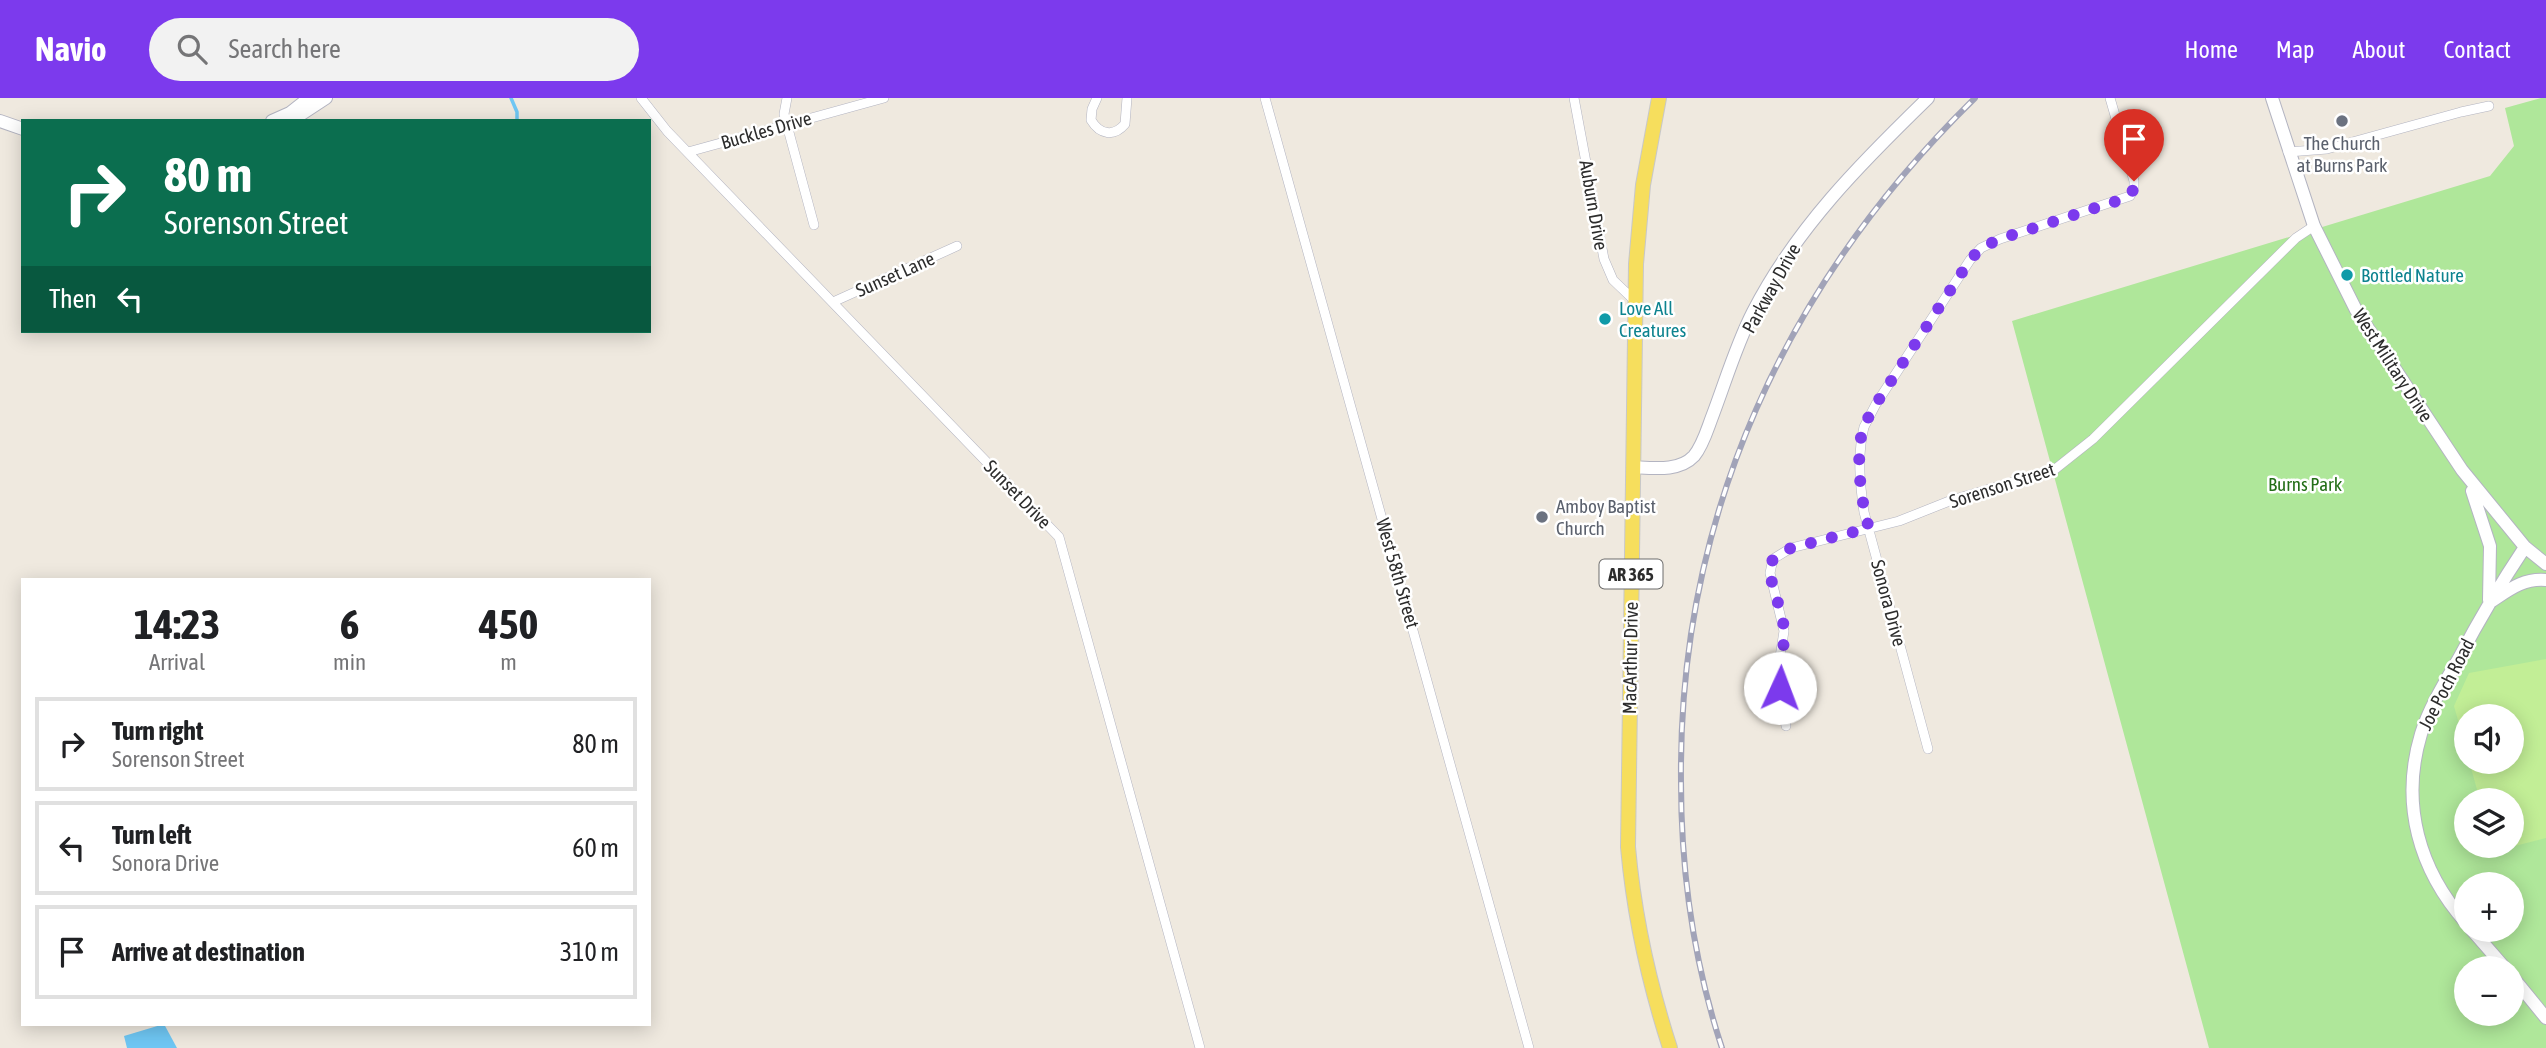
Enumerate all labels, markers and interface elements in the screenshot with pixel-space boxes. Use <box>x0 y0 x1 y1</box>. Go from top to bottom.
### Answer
search box <box>149 18 639 81</box>
text: Navio <box>35 30 107 68</box>
icon: search <box>173 30 211 68</box>
text: Search here <box>229 34 341 64</box>
text: Home <box>2184 36 2238 63</box>
text: Map <box>2276 36 2314 63</box>
text: About <box>2352 36 2405 63</box>
text: Contact <box>2443 36 2511 63</box>
street label: Buckles Drive <box>718 107 814 153</box>
pin <box>2104 109 2164 181</box>
marker: The Church at Burns Park <box>2334 113 2350 129</box>
icon: arrive <box>2115 120 2153 158</box>
place label: The Church at Burns Park <box>2297 132 2388 176</box>
text: 80 m <box>164 146 252 202</box>
icon: right <box>49 147 140 238</box>
street label: Auburn Drive <box>1575 158 1613 252</box>
text: Sorenson Street <box>164 204 348 241</box>
street label: Parkway Drive <box>1737 239 1805 337</box>
street label: Sunset Lane <box>852 247 938 301</box>
place label: Bottled Nature <box>2361 264 2464 286</box>
marker: Bottled Nature <box>2339 267 2355 283</box>
icon: left <box>111 280 149 318</box>
text: Then <box>49 284 97 314</box>
place label: Love All Creatures <box>1619 297 1686 341</box>
street label: West Military Drive <box>2348 304 2438 426</box>
marker: Love All Creatures <box>1597 311 1613 327</box>
street label: Sunset Drive <box>980 455 1056 533</box>
street label: Sorenson Street <box>1947 458 2057 512</box>
park label: Burns Park <box>2268 473 2343 495</box>
place label: Amboy Baptist Church <box>1556 495 1656 539</box>
marker: Amboy Baptist Church <box>1534 509 1550 525</box>
street label: West 58th Street <box>1372 515 1424 631</box>
street label: Sonora Drive <box>1867 557 1911 649</box>
road number: AR 365 <box>1600 560 1662 588</box>
text: 14:23 <box>134 600 220 648</box>
text: 6 <box>340 600 359 648</box>
text: 450 <box>479 600 538 648</box>
street label: MacArthur Drive <box>1618 602 1642 714</box>
street label: Joe Poch Road <box>2414 635 2478 733</box>
text: Arrival <box>149 649 205 675</box>
text: min <box>333 649 366 675</box>
text: m <box>500 649 517 675</box>
position arrow <box>1743 651 1817 725</box>
map controls <box>2454 704 2524 1026</box>
button: sound <box>2454 704 2524 774</box>
text: Turn right <box>112 716 203 746</box>
icon: right <box>53 725 91 763</box>
text: 80 m <box>572 729 619 759</box>
text: Sorenson Street <box>112 746 245 772</box>
button: layers <box>2454 788 2524 858</box>
text: Turn left <box>112 820 192 850</box>
icon: left <box>53 829 91 867</box>
text: 60 m <box>572 833 619 863</box>
text: Sonora Drive <box>112 850 219 876</box>
button: + <box>2454 872 2524 942</box>
icon: arrive <box>53 933 91 971</box>
text: Arrive at destination <box>112 937 305 967</box>
text: 310 m <box>560 937 619 967</box>
button: − <box>2454 956 2524 1026</box>

